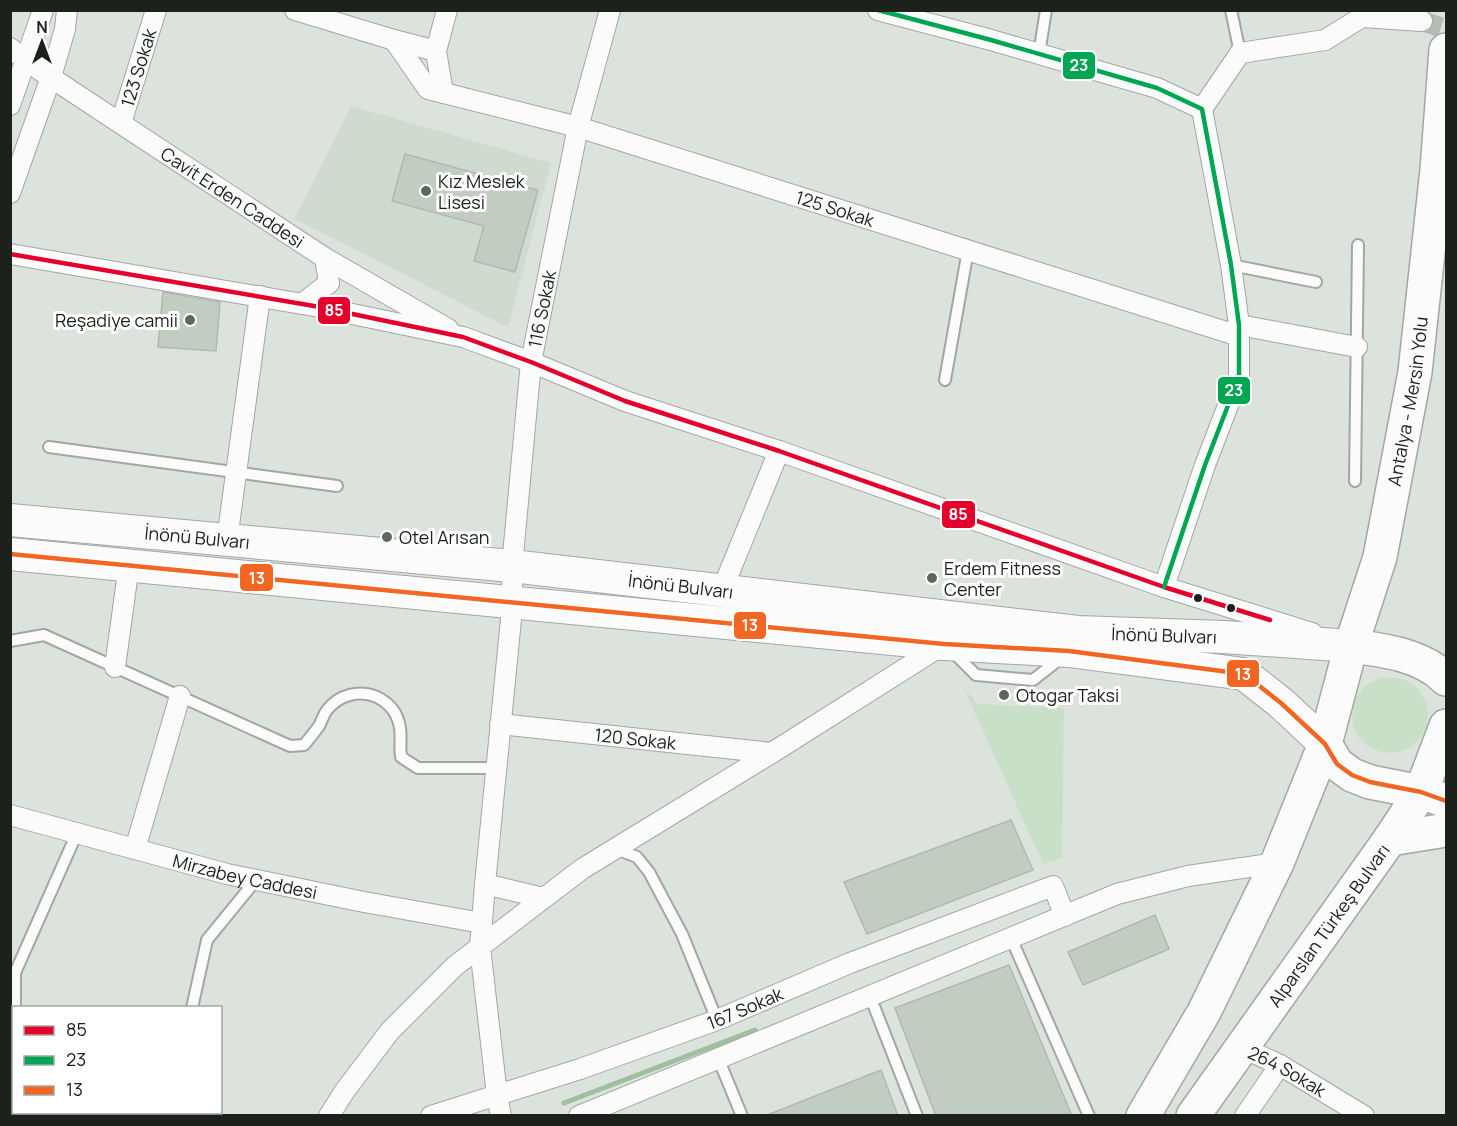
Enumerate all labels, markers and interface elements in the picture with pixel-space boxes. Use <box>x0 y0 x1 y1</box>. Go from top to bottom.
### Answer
north arrow <box>12 12 72 72</box>
text: N <box>36 16 48 38</box>
street label: 123 Sokak <box>115 25 162 110</box>
line badge: 23 <box>1062 51 1096 80</box>
text: 23 <box>1070 54 1088 76</box>
street label: Cavit Erden Caddesi <box>156 141 309 253</box>
place label: Kız Meslek Lisesi <box>438 169 526 214</box>
marker: Kız Meslek Lisesi <box>419 184 433 198</box>
street label: 125 Sokak <box>793 185 878 232</box>
street label: 116 Sokak <box>522 267 561 350</box>
line badge: 85 <box>317 296 351 325</box>
text: 85 <box>324 299 344 321</box>
place label: Reşadiye camii <box>55 308 178 332</box>
marker: Reşadiye camii <box>183 313 197 327</box>
street label: Antalya - Mersin Yolu <box>1382 315 1433 488</box>
line badge: 23 <box>1217 376 1251 405</box>
text: 23 <box>1225 379 1243 401</box>
line badge: 85 <box>941 500 976 529</box>
text: 85 <box>948 503 968 525</box>
street label: İnönü Bulvarı <box>143 520 251 554</box>
place label: Otel Arısan <box>399 525 489 549</box>
marker: Otel Arısan <box>380 530 394 544</box>
place label: Erdem Fitness Center <box>944 556 1061 601</box>
line badge: 13 <box>239 563 274 592</box>
text: 13 <box>249 567 265 589</box>
street label: İnönü Bulvarı <box>627 568 735 604</box>
marker: Erdem Fitness Center <box>925 571 939 585</box>
unlabelled marker <box>1192 592 1204 604</box>
unlabelled marker <box>1225 602 1237 614</box>
line badge: 13 <box>733 611 767 640</box>
text: 13 <box>742 614 758 636</box>
street label: İnönü Bulvarı <box>1111 621 1217 649</box>
line badge: 13 <box>1226 659 1260 688</box>
text: 13 <box>1235 663 1251 685</box>
place label: Otogar Taksi <box>1016 683 1119 707</box>
marker: Otogar Taksi <box>997 688 1011 702</box>
street label: 120 Sokak <box>593 722 678 755</box>
street label: Alparslan Türkeş Bulvarı <box>1262 839 1395 1012</box>
street label: Mirzabey Caddesi <box>170 848 319 904</box>
street label: 167 Sokak <box>704 981 788 1035</box>
legend <box>12 1006 222 1114</box>
text: 85 <box>66 1017 87 1041</box>
street label: 264 Sokak <box>1244 1040 1331 1103</box>
text: 23 <box>66 1047 86 1071</box>
text: 13 <box>66 1077 83 1101</box>

